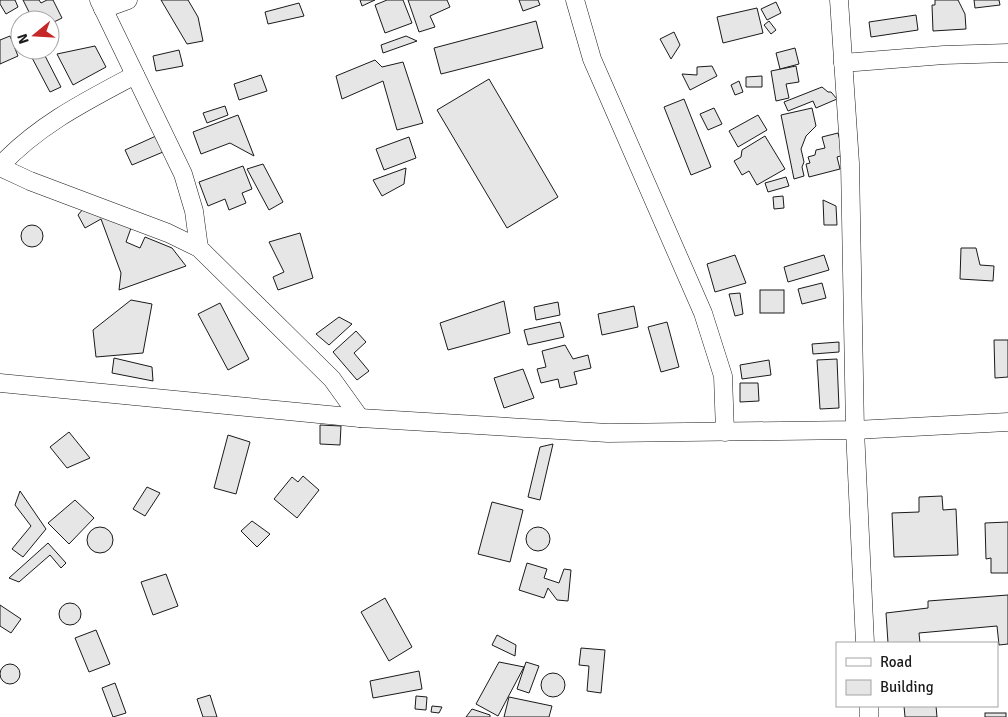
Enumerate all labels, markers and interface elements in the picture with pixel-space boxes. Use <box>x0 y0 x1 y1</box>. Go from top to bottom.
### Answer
north arrow <box>10 10 60 60</box>
text: N <box>14 32 33 46</box>
legend <box>836 642 998 707</box>
text: Road <box>880 653 912 671</box>
text: Building <box>880 678 934 696</box>

